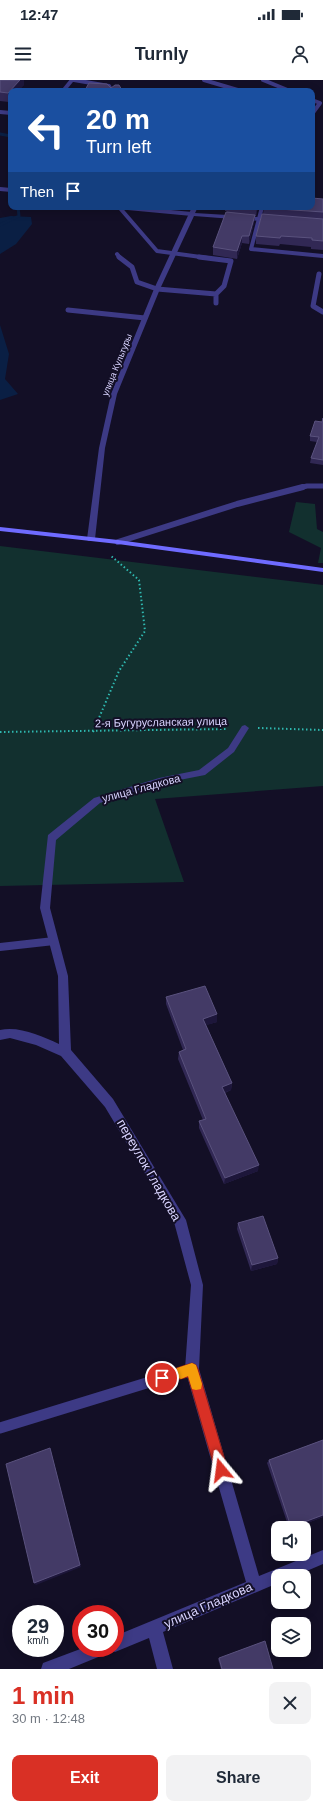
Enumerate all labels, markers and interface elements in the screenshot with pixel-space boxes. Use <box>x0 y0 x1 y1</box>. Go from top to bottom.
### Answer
text: 12:47 <box>20 6 58 23</box>
icon: menu <box>12 43 34 65</box>
icon: person <box>289 43 311 65</box>
text: Turnly <box>135 44 188 64</box>
icon: left <box>20 104 72 156</box>
text: 20 m <box>86 104 150 135</box>
text: Turn left <box>86 137 151 157</box>
icon: arrive <box>62 180 84 202</box>
text: Then <box>20 183 54 200</box>
street label: улица Культуры <box>100 332 134 398</box>
street label: 2-я Бугурусланская улица <box>95 715 228 729</box>
street label: улица Гладкова <box>101 772 182 804</box>
street label: переулок Гладкова <box>114 1117 185 1224</box>
pin <box>145 1361 179 1395</box>
icon: arrive <box>151 1367 173 1389</box>
position arrow <box>200 1449 242 1491</box>
map controls <box>271 1521 311 1657</box>
button: sound <box>271 1521 311 1561</box>
button: search <box>271 1569 311 1609</box>
street label: улица Гладкова <box>161 1578 255 1631</box>
speed limit sign: 30 <box>72 1605 124 1657</box>
text: 29 <box>27 1615 49 1637</box>
button: layers <box>271 1617 311 1657</box>
text: km/h <box>27 1635 49 1646</box>
text: 1 min <box>12 1682 75 1709</box>
button: close <box>269 1682 311 1724</box>
text: 30 m · 12:48 <box>12 1711 85 1726</box>
button: Exit <box>12 1755 158 1801</box>
button: Share <box>166 1755 311 1801</box>

